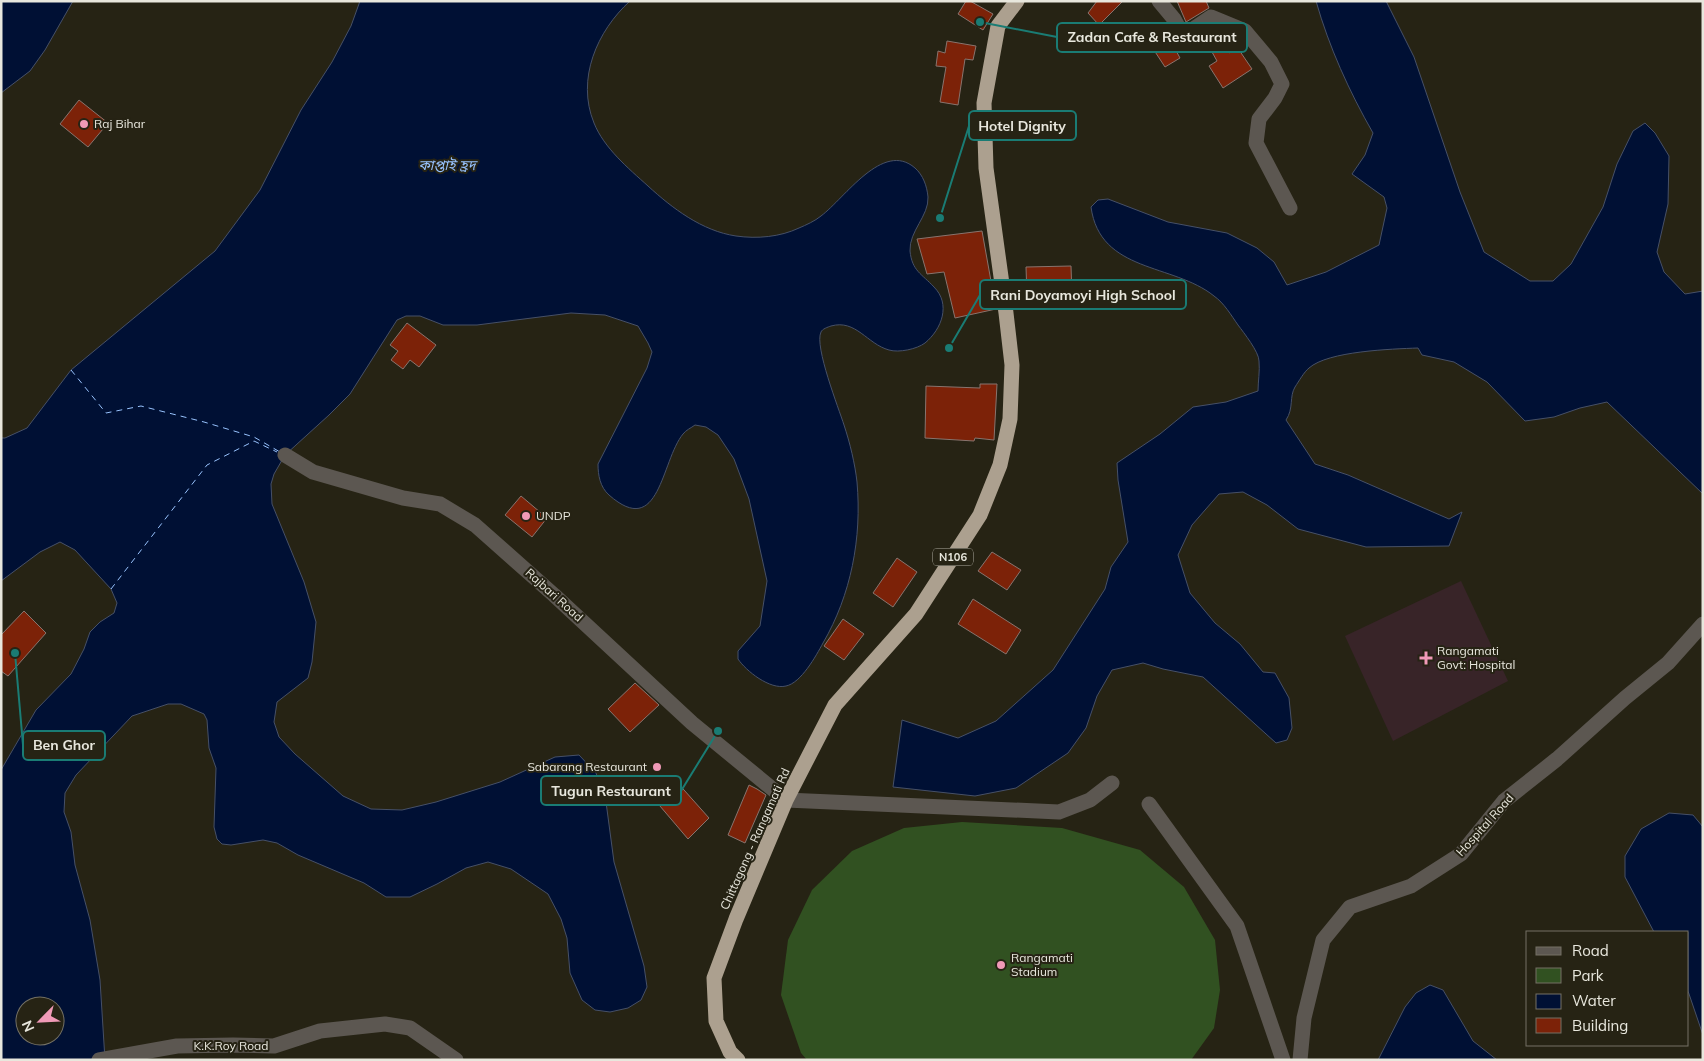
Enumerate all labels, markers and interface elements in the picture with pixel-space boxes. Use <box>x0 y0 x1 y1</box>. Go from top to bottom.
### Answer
callout: Zadan Cafe & Restaurant <box>1057 23 1247 52</box>
text: Zadan Cafe & Restaurant <box>1067 28 1237 46</box>
callout: Hotel Dignity <box>969 111 1076 140</box>
place label: Raj Bihar <box>94 116 146 131</box>
text: Hotel Dignity <box>978 117 1066 135</box>
marker: Raj Bihar <box>78 118 90 130</box>
water label: কাপ্তাই হ্রদ <box>419 156 479 174</box>
callout: Rani Doyamoyi High School <box>980 280 1186 309</box>
text: Rani Doyamoyi High School <box>990 286 1176 304</box>
place label: UNDP <box>536 508 571 523</box>
marker: UNDP <box>520 510 532 522</box>
road number: N106 <box>933 548 973 566</box>
street label: Rajbari Road <box>522 565 586 624</box>
place label: Rangamati Govt: Hospital <box>1437 643 1515 672</box>
marker: Rangamati Govt: Hospital <box>1419 651 1433 665</box>
callout: Ben Ghor <box>23 731 105 760</box>
text: Ben Ghor <box>33 736 96 754</box>
place label: Sabarang Restaurant <box>527 759 647 774</box>
marker: Sabarang Restaurant <box>651 761 663 773</box>
street label: Chittagong - Rangamati Rd <box>716 766 793 912</box>
callout: Tugun Restaurant <box>541 776 681 805</box>
text: Tugun Restaurant <box>551 782 672 800</box>
street label: Hospital Road <box>1453 790 1517 859</box>
legend <box>1526 931 1689 1046</box>
text: Road <box>1572 941 1609 960</box>
place label: Rangamati Stadium <box>1011 950 1073 979</box>
marker: Rangamati Stadium <box>995 959 1007 971</box>
text: Park <box>1572 966 1604 985</box>
text: Water <box>1572 991 1616 1010</box>
north arrow <box>15 996 65 1046</box>
text: Building <box>1572 1016 1628 1035</box>
text: N <box>18 1018 38 1035</box>
street label: K.K.Roy Road <box>194 1038 268 1053</box>

